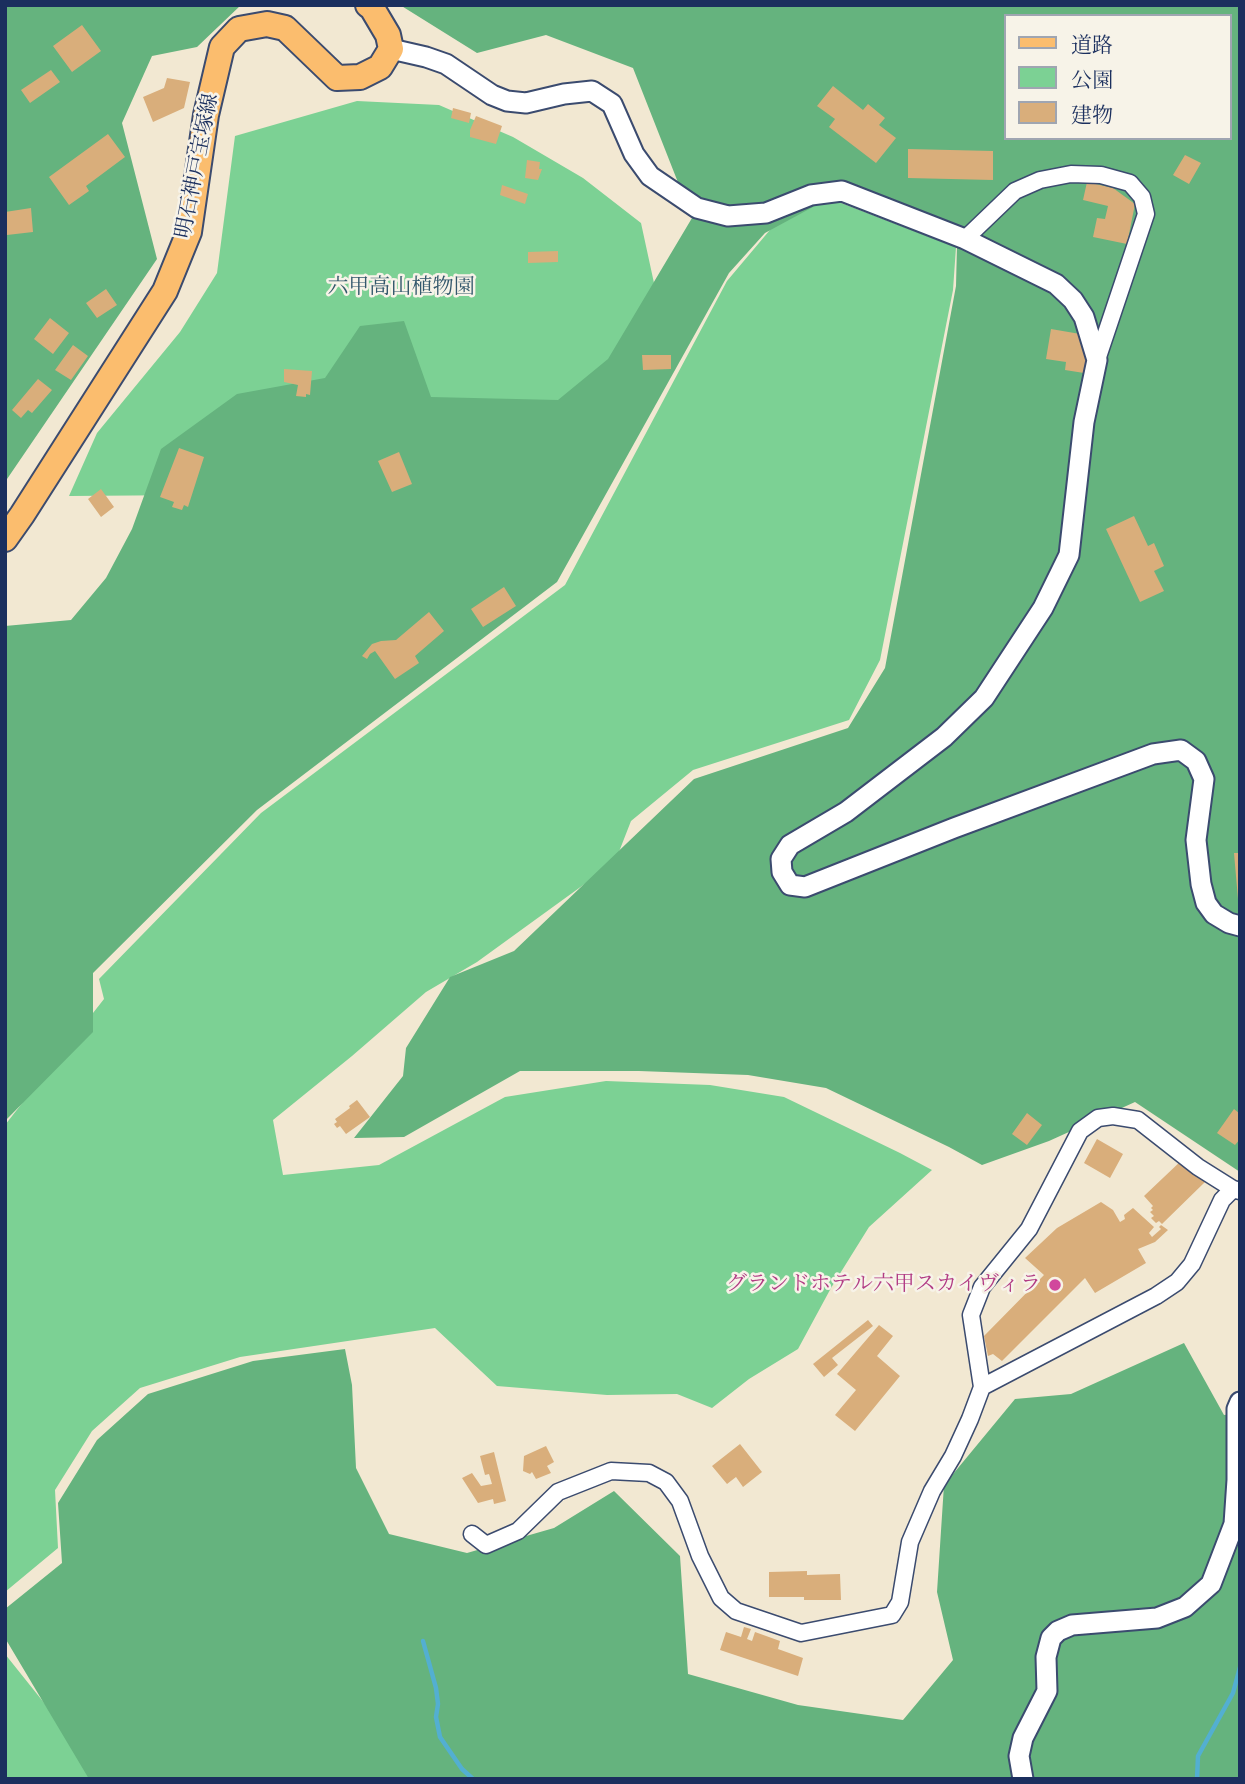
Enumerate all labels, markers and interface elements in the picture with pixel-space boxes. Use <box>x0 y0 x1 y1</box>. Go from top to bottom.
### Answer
legend <box>1004 14 1231 140</box>
text: 道路 <box>1071 32 1113 58</box>
text: 公園 <box>1071 67 1113 93</box>
street label: 明石神戸宝塚線 <box>172 91 224 241</box>
text: 建物 <box>1071 102 1113 128</box>
park label: 六甲高山植物園 <box>328 275 474 301</box>
place label: グランドホテル六甲スカイヴィラ <box>726 1272 1041 1298</box>
marker: グランドホテル六甲スカイヴィラ <box>1047 1277 1063 1293</box>

